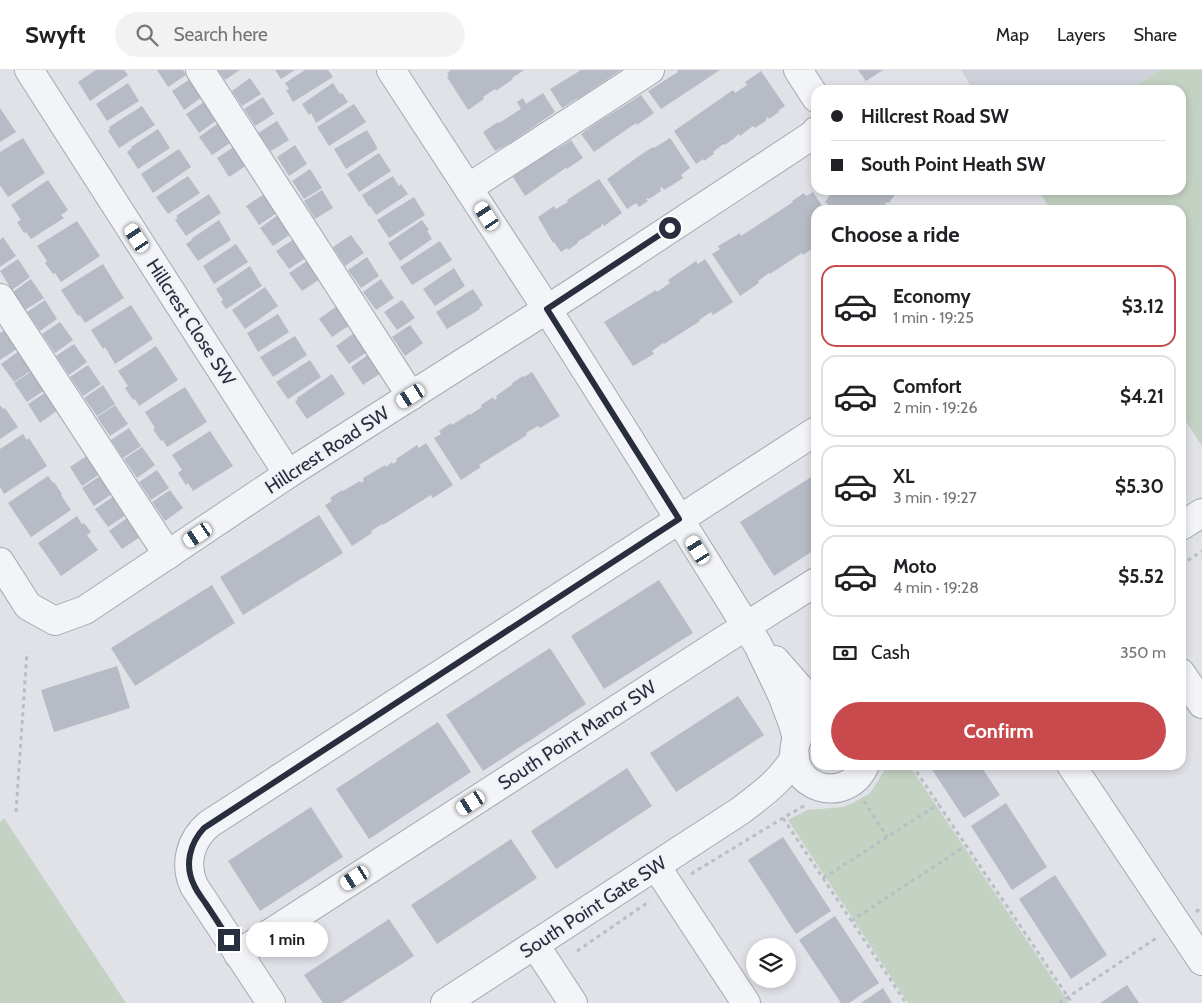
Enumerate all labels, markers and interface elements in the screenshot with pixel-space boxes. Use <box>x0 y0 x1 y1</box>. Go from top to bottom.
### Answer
search box <box>115 12 465 57</box>
text: Swyft <box>25 20 85 49</box>
icon: search <box>133 21 161 49</box>
text: Search here <box>173 23 268 46</box>
text: Map <box>996 24 1029 46</box>
text: Layers <box>1057 24 1106 46</box>
text: Share <box>1134 24 1177 46</box>
text: Hillcrest Road SW <box>861 105 1009 128</box>
text: South Point Heath SW <box>861 153 1046 176</box>
car <box>472 199 501 233</box>
route start <box>659 217 681 239</box>
car <box>122 221 151 255</box>
text: Choose a ride <box>831 221 960 248</box>
street label: Hillcrest Close SW <box>142 254 240 390</box>
icon: car <box>833 284 878 329</box>
text: Economy <box>893 285 971 308</box>
text: $3.12 <box>1122 295 1164 318</box>
text: 1 min · 19:25 <box>893 308 974 327</box>
icon: car <box>833 374 878 419</box>
text: Comfort <box>893 375 962 398</box>
car <box>394 382 427 410</box>
text: $4.21 <box>1120 385 1164 408</box>
text: 2 min · 19:26 <box>893 398 977 417</box>
street label: Hillcrest Road SW <box>261 401 393 499</box>
icon: car <box>833 464 878 509</box>
text: XL <box>893 465 914 488</box>
text: $5.30 <box>1115 475 1164 498</box>
text: 3 min · 19:27 <box>893 488 977 507</box>
car <box>181 520 214 550</box>
car <box>683 533 712 567</box>
icon: car <box>833 554 878 599</box>
text: Moto <box>893 555 937 578</box>
text: $5.52 <box>1118 565 1164 588</box>
text: 4 min · 19:28 <box>893 578 979 597</box>
icon: cash <box>831 639 859 667</box>
text: Cash <box>871 641 910 664</box>
text: 350 m <box>1120 643 1166 662</box>
street label: South Point Manor SW <box>494 675 660 795</box>
button: Confirm <box>831 702 1166 760</box>
car <box>454 789 487 817</box>
street label: South Point Gate SW <box>516 851 670 963</box>
car <box>338 864 371 892</box>
callout: 1 min <box>246 922 329 958</box>
route end <box>218 929 240 951</box>
text: 1 min <box>269 930 305 949</box>
map controls <box>746 938 796 988</box>
button: layers <box>746 938 796 988</box>

